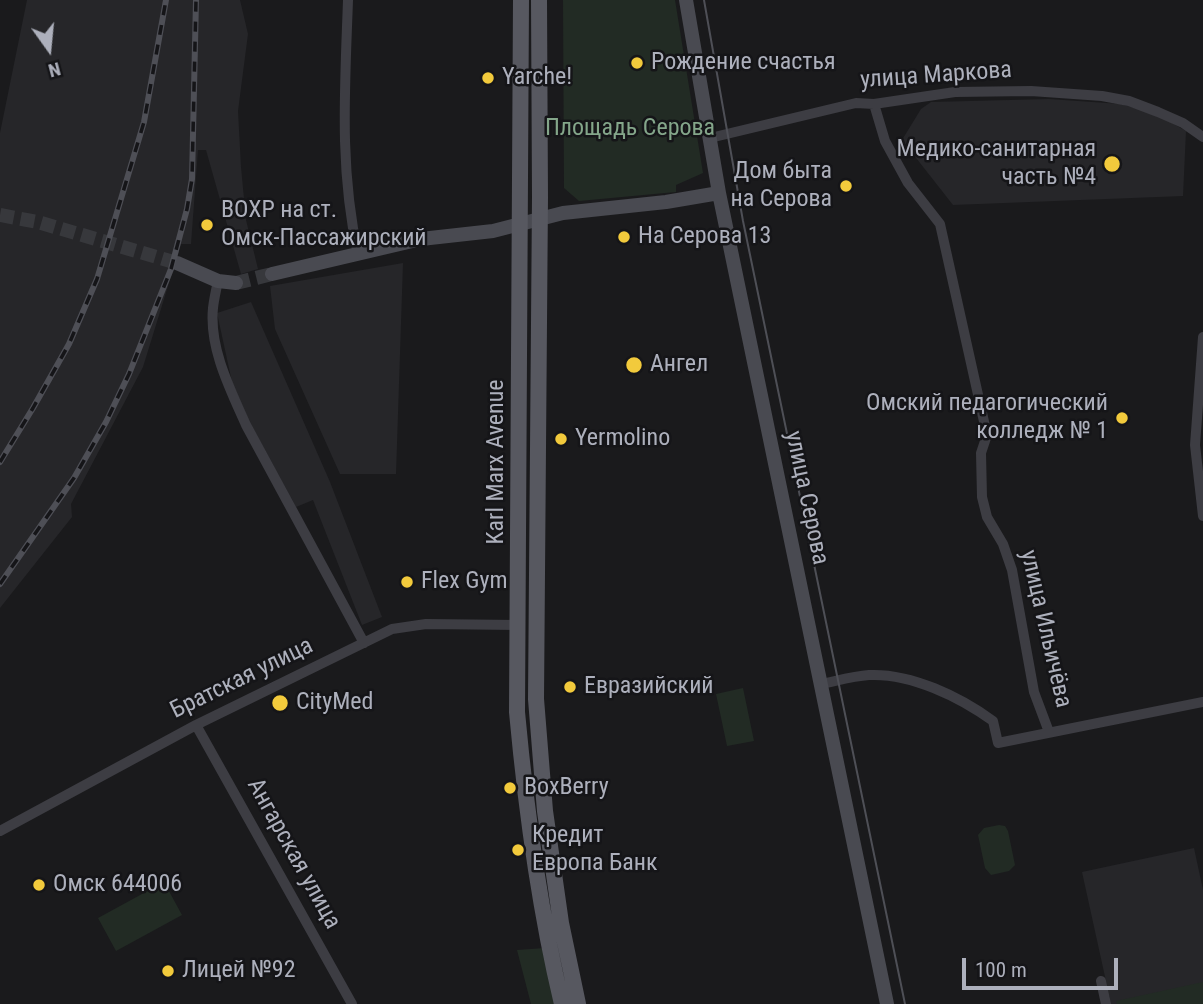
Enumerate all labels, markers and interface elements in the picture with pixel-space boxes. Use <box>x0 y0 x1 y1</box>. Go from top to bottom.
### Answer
north arrow <box>14 14 84 84</box>
place label: Рождение счастья <box>651 49 836 77</box>
marker: Рождение счастья <box>629 55 645 71</box>
street label: улица Маркова <box>859 56 1013 96</box>
text: N <box>46 57 63 82</box>
place label: Yarche! <box>502 64 572 92</box>
marker: Yarche! <box>480 70 496 86</box>
park label: Площадь Серова <box>545 115 715 143</box>
place label: Медико-санитарная часть №4 <box>897 136 1096 192</box>
marker: Медико-санитарная часть №4 <box>1102 154 1122 174</box>
place label: Дом быта на Серова <box>730 158 832 214</box>
marker: Дом быта на Серова <box>838 178 854 194</box>
place label: ВОХР на ст. Омск-Пассажирский <box>221 197 427 253</box>
marker: ВОХР на ст. Омск-Пассажирский <box>199 217 215 233</box>
place label: На Серова 13 <box>638 223 771 251</box>
marker: На Серова 13 <box>616 229 632 245</box>
place label: Ангел <box>650 351 708 379</box>
marker: Ангел <box>624 355 644 375</box>
street label: Karl Marx Avenue <box>483 380 511 544</box>
place label: Омский педагогический колледж № 1 <box>866 390 1108 446</box>
marker: Омский педагогический колледж № 1 <box>1114 410 1130 426</box>
place label: Yermolino <box>575 425 670 453</box>
street label: улица Серова <box>778 429 834 567</box>
marker: Yermolino <box>553 431 569 447</box>
street label: улица Ильичёва <box>1013 547 1077 711</box>
place label: Flex Gym <box>421 568 508 596</box>
marker: Flex Gym <box>399 574 415 590</box>
street label: Братская улица <box>166 632 318 726</box>
place label: Евразийский <box>584 673 714 701</box>
marker: Евразийский <box>562 679 578 695</box>
place label: CityMed <box>296 689 373 717</box>
marker: CityMed <box>270 693 290 713</box>
street label: Ангарская улица <box>240 774 346 934</box>
place label: BoxBerry <box>524 774 609 802</box>
marker: BoxBerry <box>502 780 518 796</box>
place label: Кредит Европа Банк <box>532 822 658 878</box>
marker: Кредит Европа Банк <box>510 842 526 858</box>
place label: Омск 644006 <box>53 871 182 899</box>
marker: Омск 644006 <box>31 877 47 893</box>
scale bar <box>965 944 1121 988</box>
place label: Лицей №92 <box>182 957 296 985</box>
text: 100 m <box>975 958 1027 982</box>
marker: Лицей №92 <box>160 963 176 979</box>

